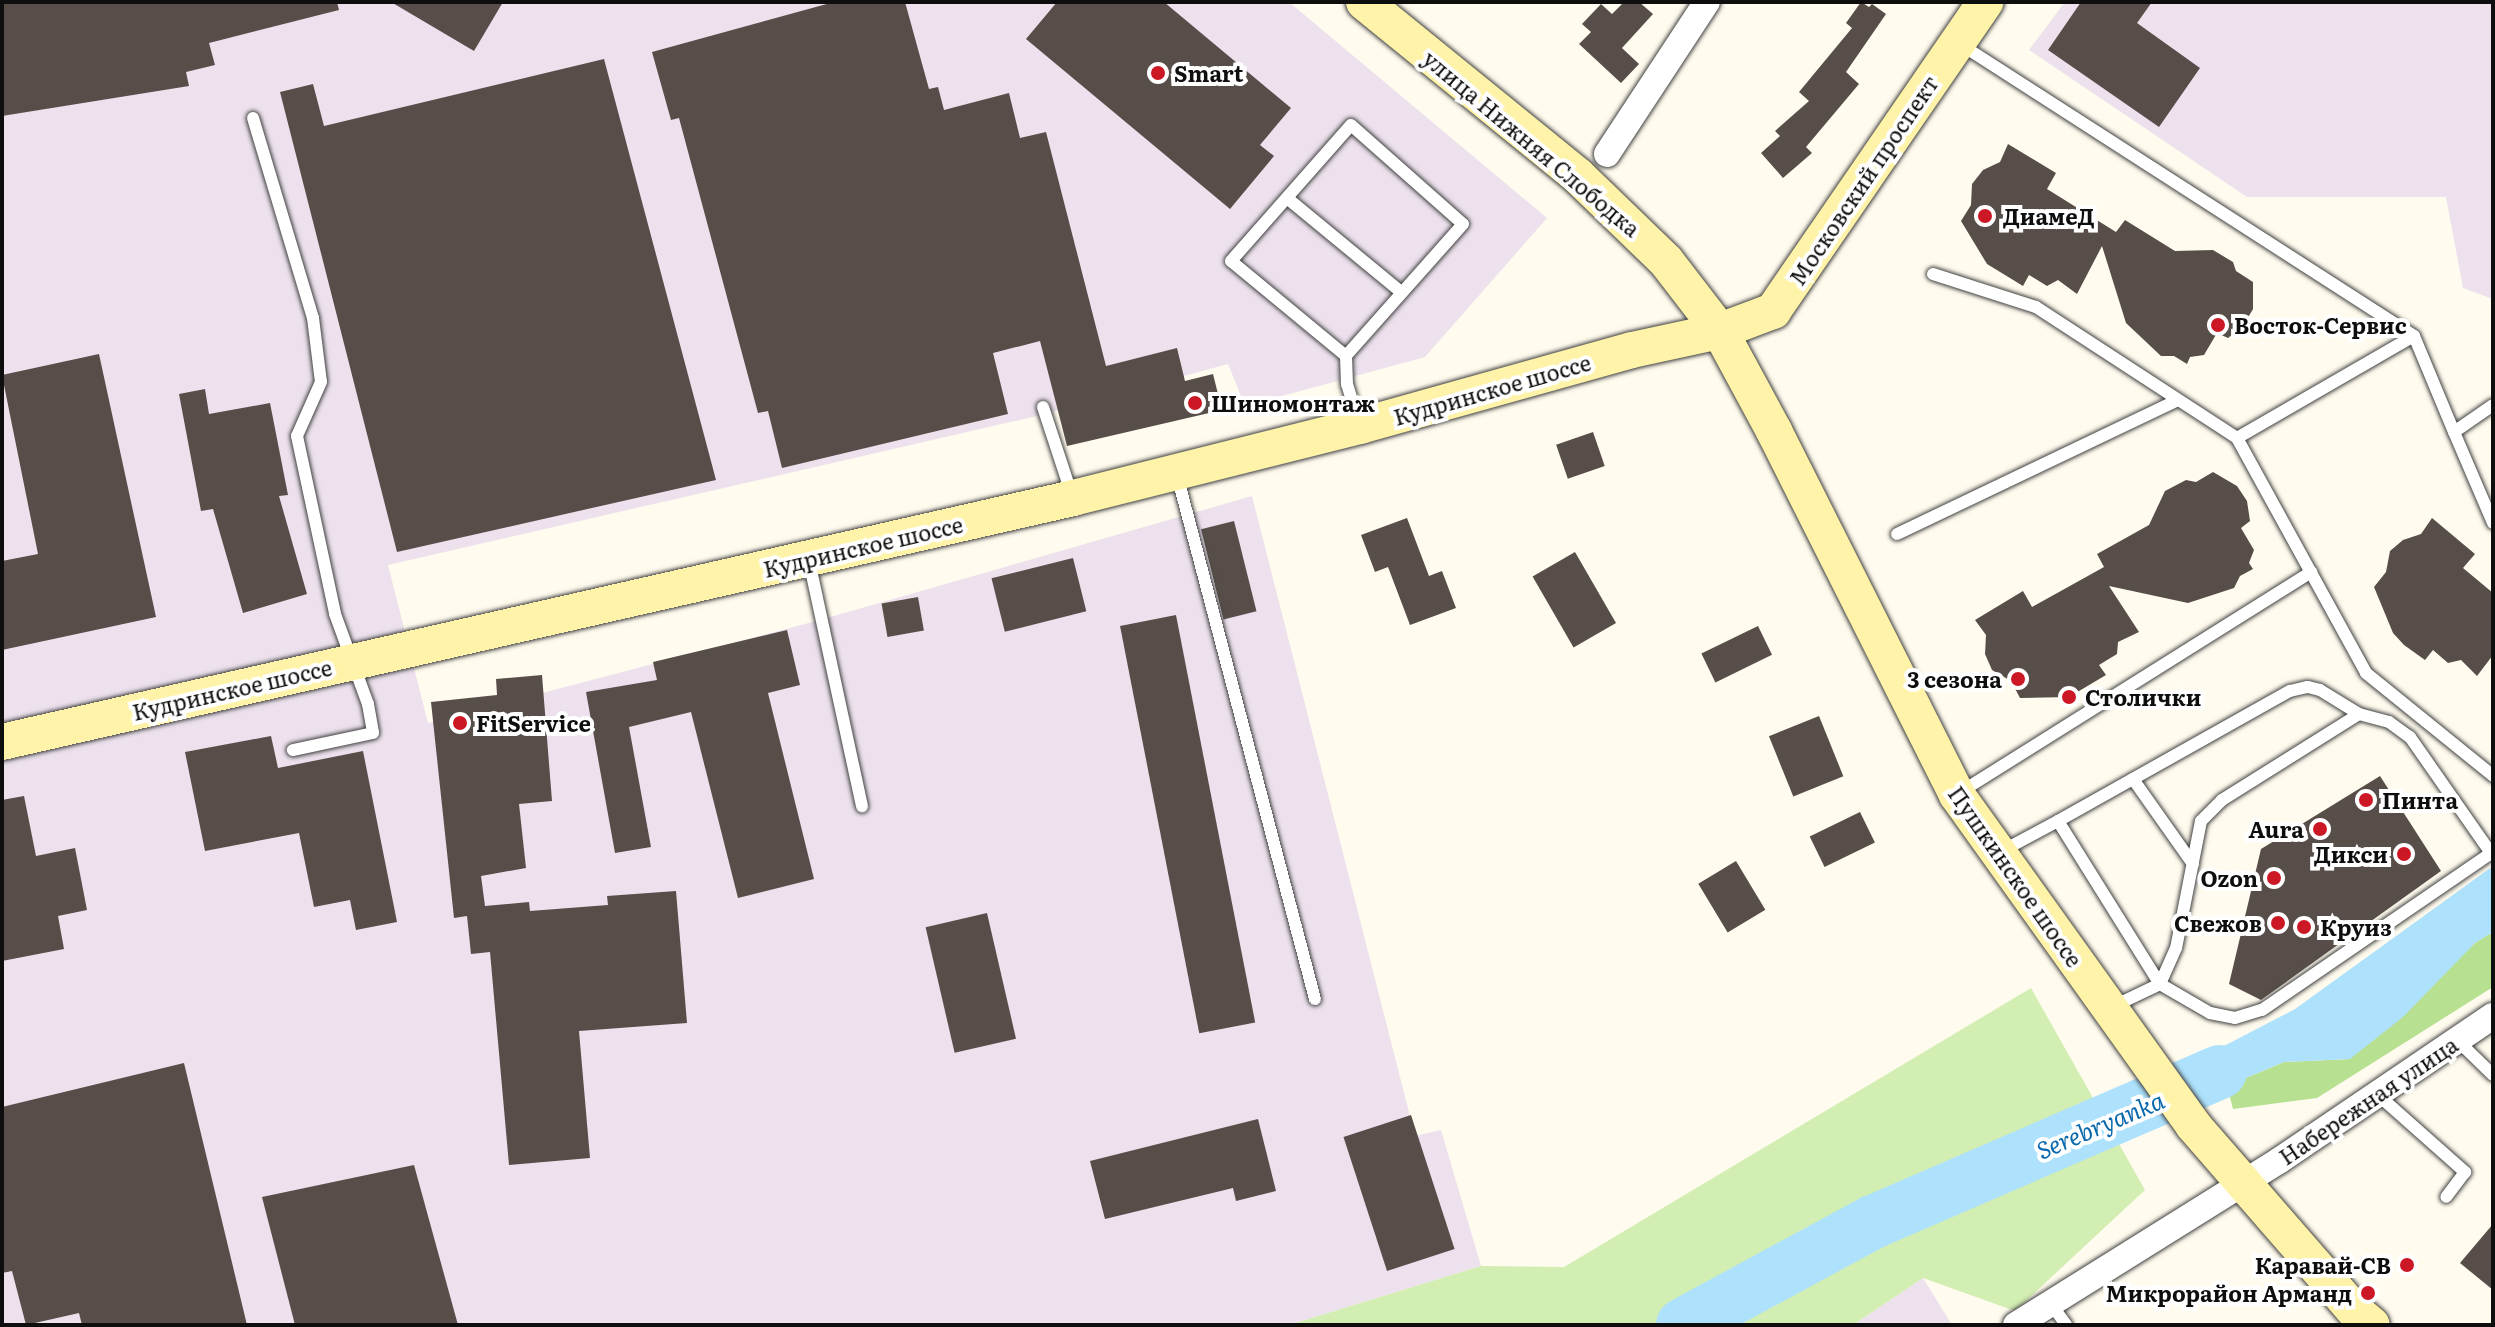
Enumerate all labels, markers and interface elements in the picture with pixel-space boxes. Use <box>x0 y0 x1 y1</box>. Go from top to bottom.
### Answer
street label: улица Нижняя Слободка <box>1418 45 1646 241</box>
place label: Smart <box>1174 60 1243 86</box>
marker: Smart <box>1149 64 1167 82</box>
street label: Московский проспект <box>1783 70 1943 290</box>
place label: ДиамеД <box>2003 203 2094 229</box>
marker: ДиамеД <box>1974 205 1996 227</box>
place label: Восток-Сервис <box>2234 312 2407 338</box>
marker: Восток-Сервис <box>2209 316 2227 334</box>
street label: Кудринское шоссе <box>1390 348 1594 430</box>
place label: Шиномонтаж <box>1211 390 1375 416</box>
marker: Шиномонтаж <box>1186 394 1204 412</box>
street label: Кудринское шоссе <box>761 510 965 582</box>
street label: Кудринское шоссе <box>130 653 334 725</box>
place label: 3 сезона <box>1907 666 2002 692</box>
marker: 3 сезона <box>2009 670 2027 688</box>
place label: Столички <box>2085 684 2201 710</box>
marker: Столички <box>2060 688 2078 706</box>
place label: FitService <box>476 710 591 736</box>
marker: FitService <box>451 714 469 732</box>
street label: Пушкинское шоссе <box>1944 780 2088 972</box>
place label: Пинта <box>2382 787 2458 813</box>
marker: Пинта <box>2357 791 2375 809</box>
place label: Aura <box>2249 816 2304 842</box>
marker: Aura <box>2311 820 2329 838</box>
place label: Дикси <box>2314 841 2388 867</box>
marker: Дикси <box>2395 845 2413 863</box>
place label: Ozon <box>2201 865 2258 891</box>
marker: Ozon <box>2265 869 2283 887</box>
place label: Свежов <box>2174 910 2262 936</box>
marker: Свежов <box>2269 914 2287 932</box>
place label: Круиз <box>2320 914 2392 940</box>
marker: Круиз <box>2295 918 2313 936</box>
street label: Набережная улица <box>2274 1030 2462 1170</box>
water label: Serebryanka <box>2032 1084 2168 1164</box>
place label: Каравай-СВ <box>2255 1252 2391 1278</box>
marker: Каравай-СВ <box>2398 1256 2416 1274</box>
place label: Микрорайон Арманд <box>2106 1280 2352 1306</box>
marker: Микрорайон Арманд <box>2359 1284 2377 1302</box>

